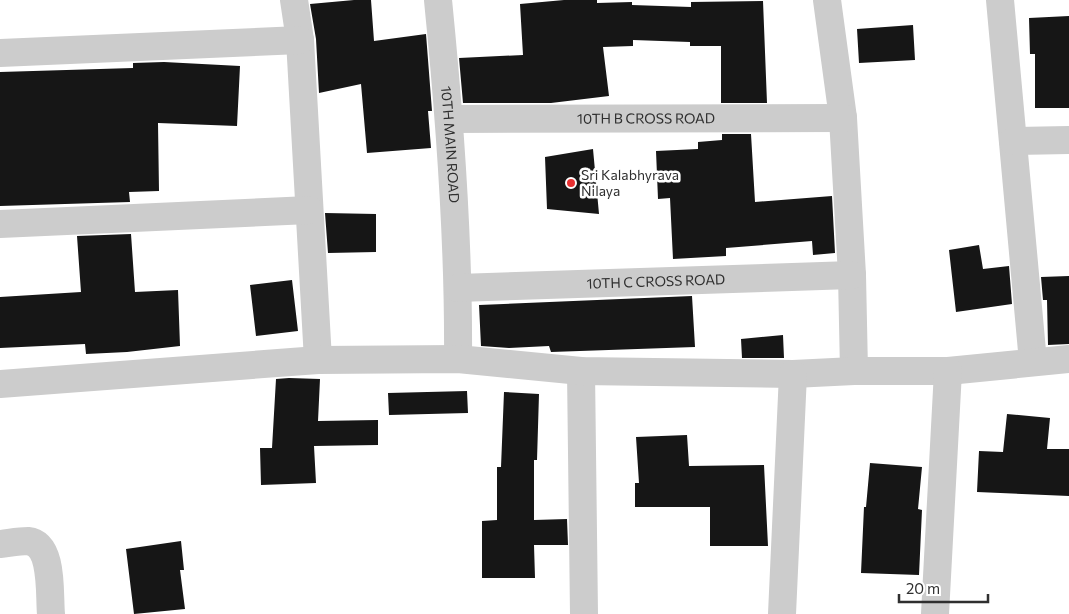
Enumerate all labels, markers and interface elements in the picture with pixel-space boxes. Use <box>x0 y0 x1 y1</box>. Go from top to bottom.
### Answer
street label: 10TH MAIN ROAD <box>438 85 463 203</box>
street label: 10TH B CROSS ROAD <box>577 109 715 127</box>
place label: Sri Kalabhyrava Nilaya <box>581 166 679 199</box>
marker: Sri Kalabhyrava Nilaya <box>565 177 577 189</box>
street label: 10TH C CROSS ROAD <box>586 270 725 292</box>
scale bar <box>899 572 988 604</box>
text: 20 m <box>906 579 940 597</box>

